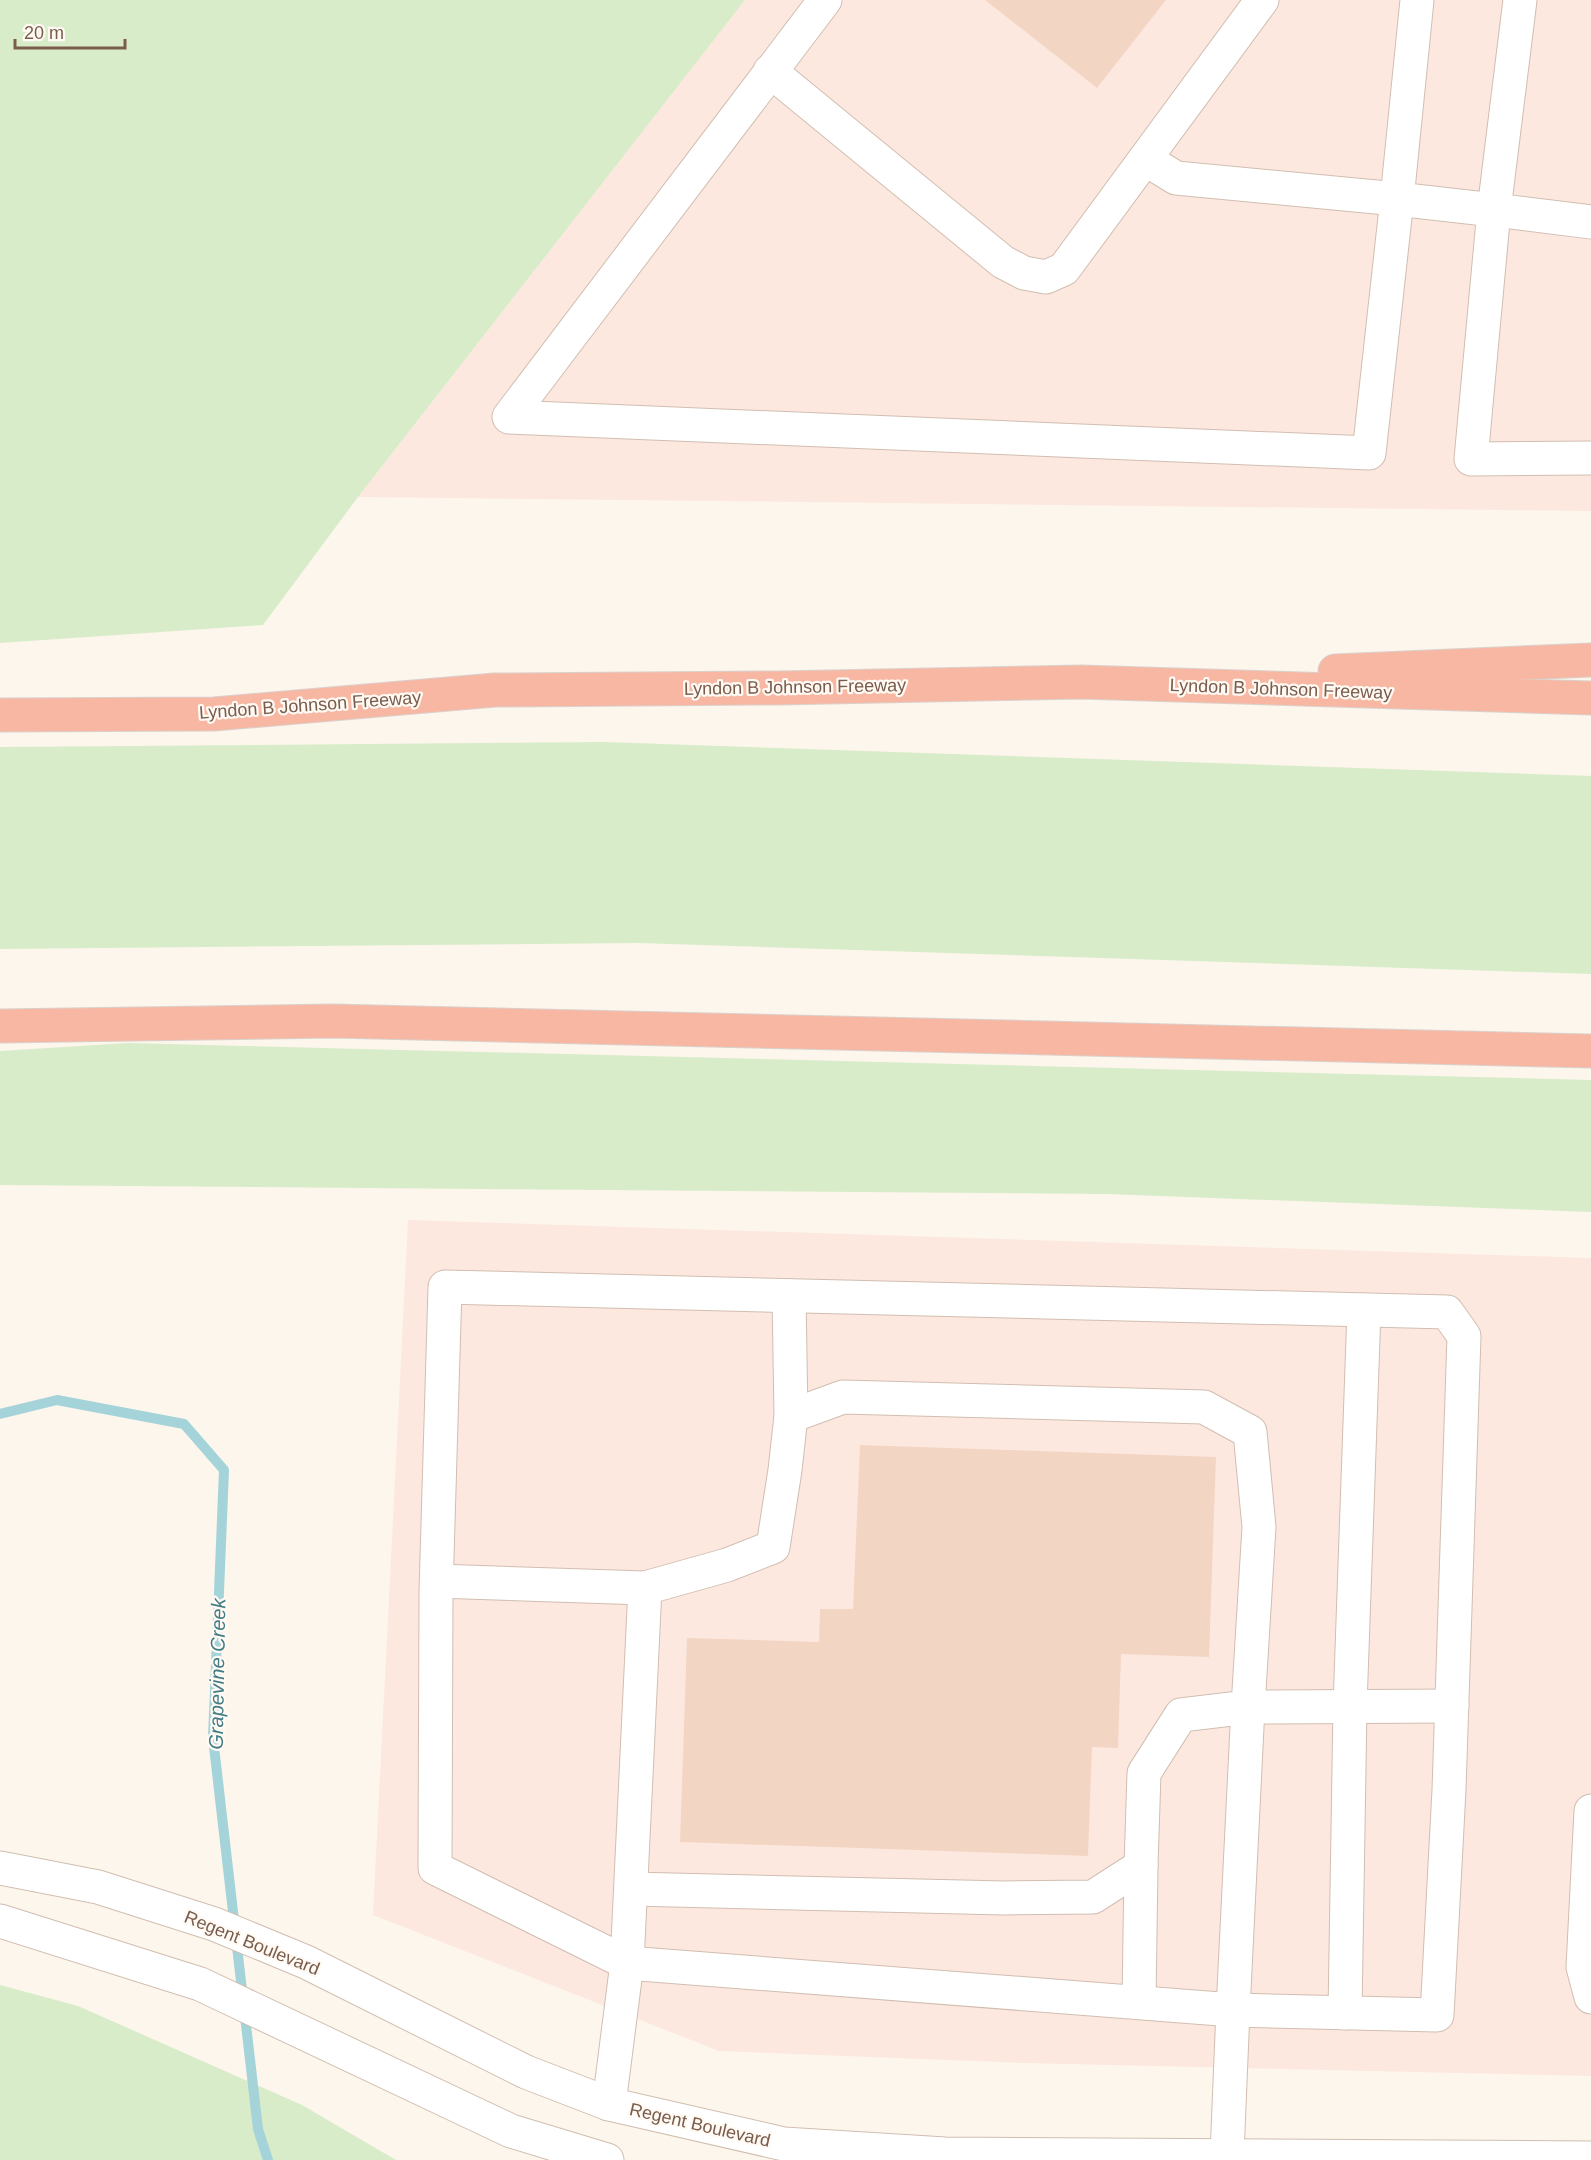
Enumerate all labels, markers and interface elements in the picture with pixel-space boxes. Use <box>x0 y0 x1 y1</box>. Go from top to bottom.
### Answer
scale bar <box>15 12 124 50</box>
text: 20 m <box>24 23 64 43</box>
street label: Lyndon B Johnson Freeway <box>684 675 906 699</box>
street label: Lyndon B Johnson Freeway <box>1169 675 1393 703</box>
street label: Lyndon B Johnson Freeway <box>198 687 422 723</box>
water label: Grapevine Creek <box>205 1597 229 1750</box>
street label: Regent Boulevard <box>181 1907 323 1979</box>
street label: Regent Boulevard <box>628 2099 772 2151</box>

